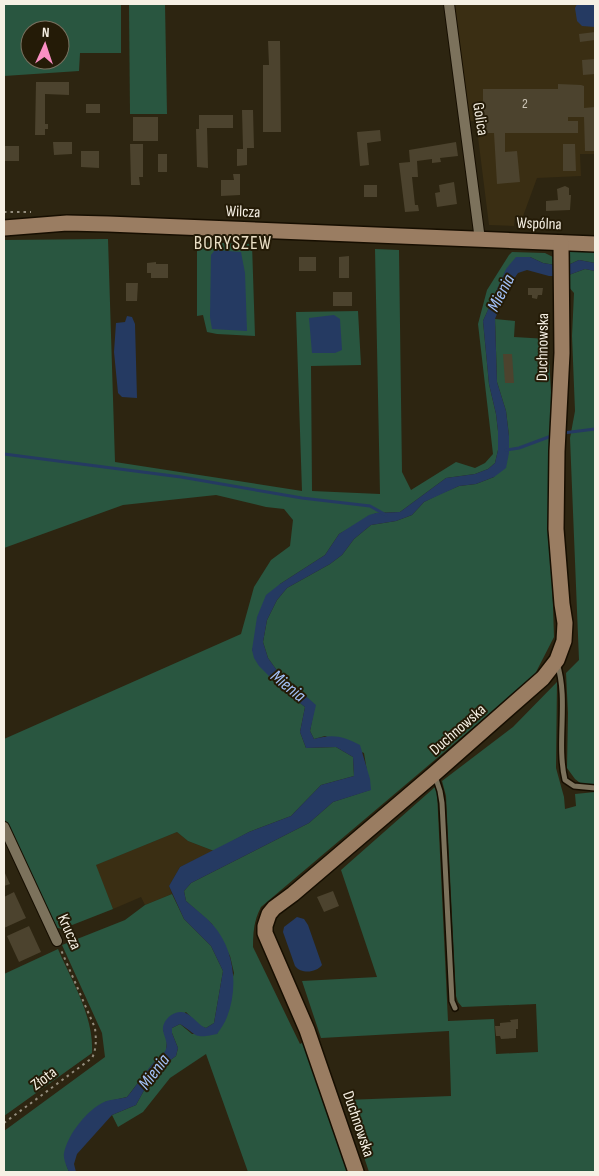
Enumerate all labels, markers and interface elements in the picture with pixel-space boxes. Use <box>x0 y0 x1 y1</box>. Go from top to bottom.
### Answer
north arrow <box>20 20 70 70</box>
text: N <box>41 24 50 41</box>
house number: 2 <box>522 95 528 112</box>
street label: Golica <box>468 101 492 137</box>
street label: Wilcza <box>225 202 261 222</box>
street label: Wspólna <box>516 214 562 234</box>
district label: BORYSZEW <box>194 232 272 255</box>
water label: Mienia <box>483 270 520 315</box>
street label: Duchnowska <box>533 313 553 381</box>
water label: Mienia <box>266 666 310 707</box>
street label: Duchnowska <box>426 700 490 760</box>
street label: Krucza <box>53 911 85 953</box>
water label: Mienia <box>134 1050 175 1094</box>
street label: Złota <box>27 1063 61 1095</box>
street label: Duchnowska <box>338 1089 378 1159</box>

